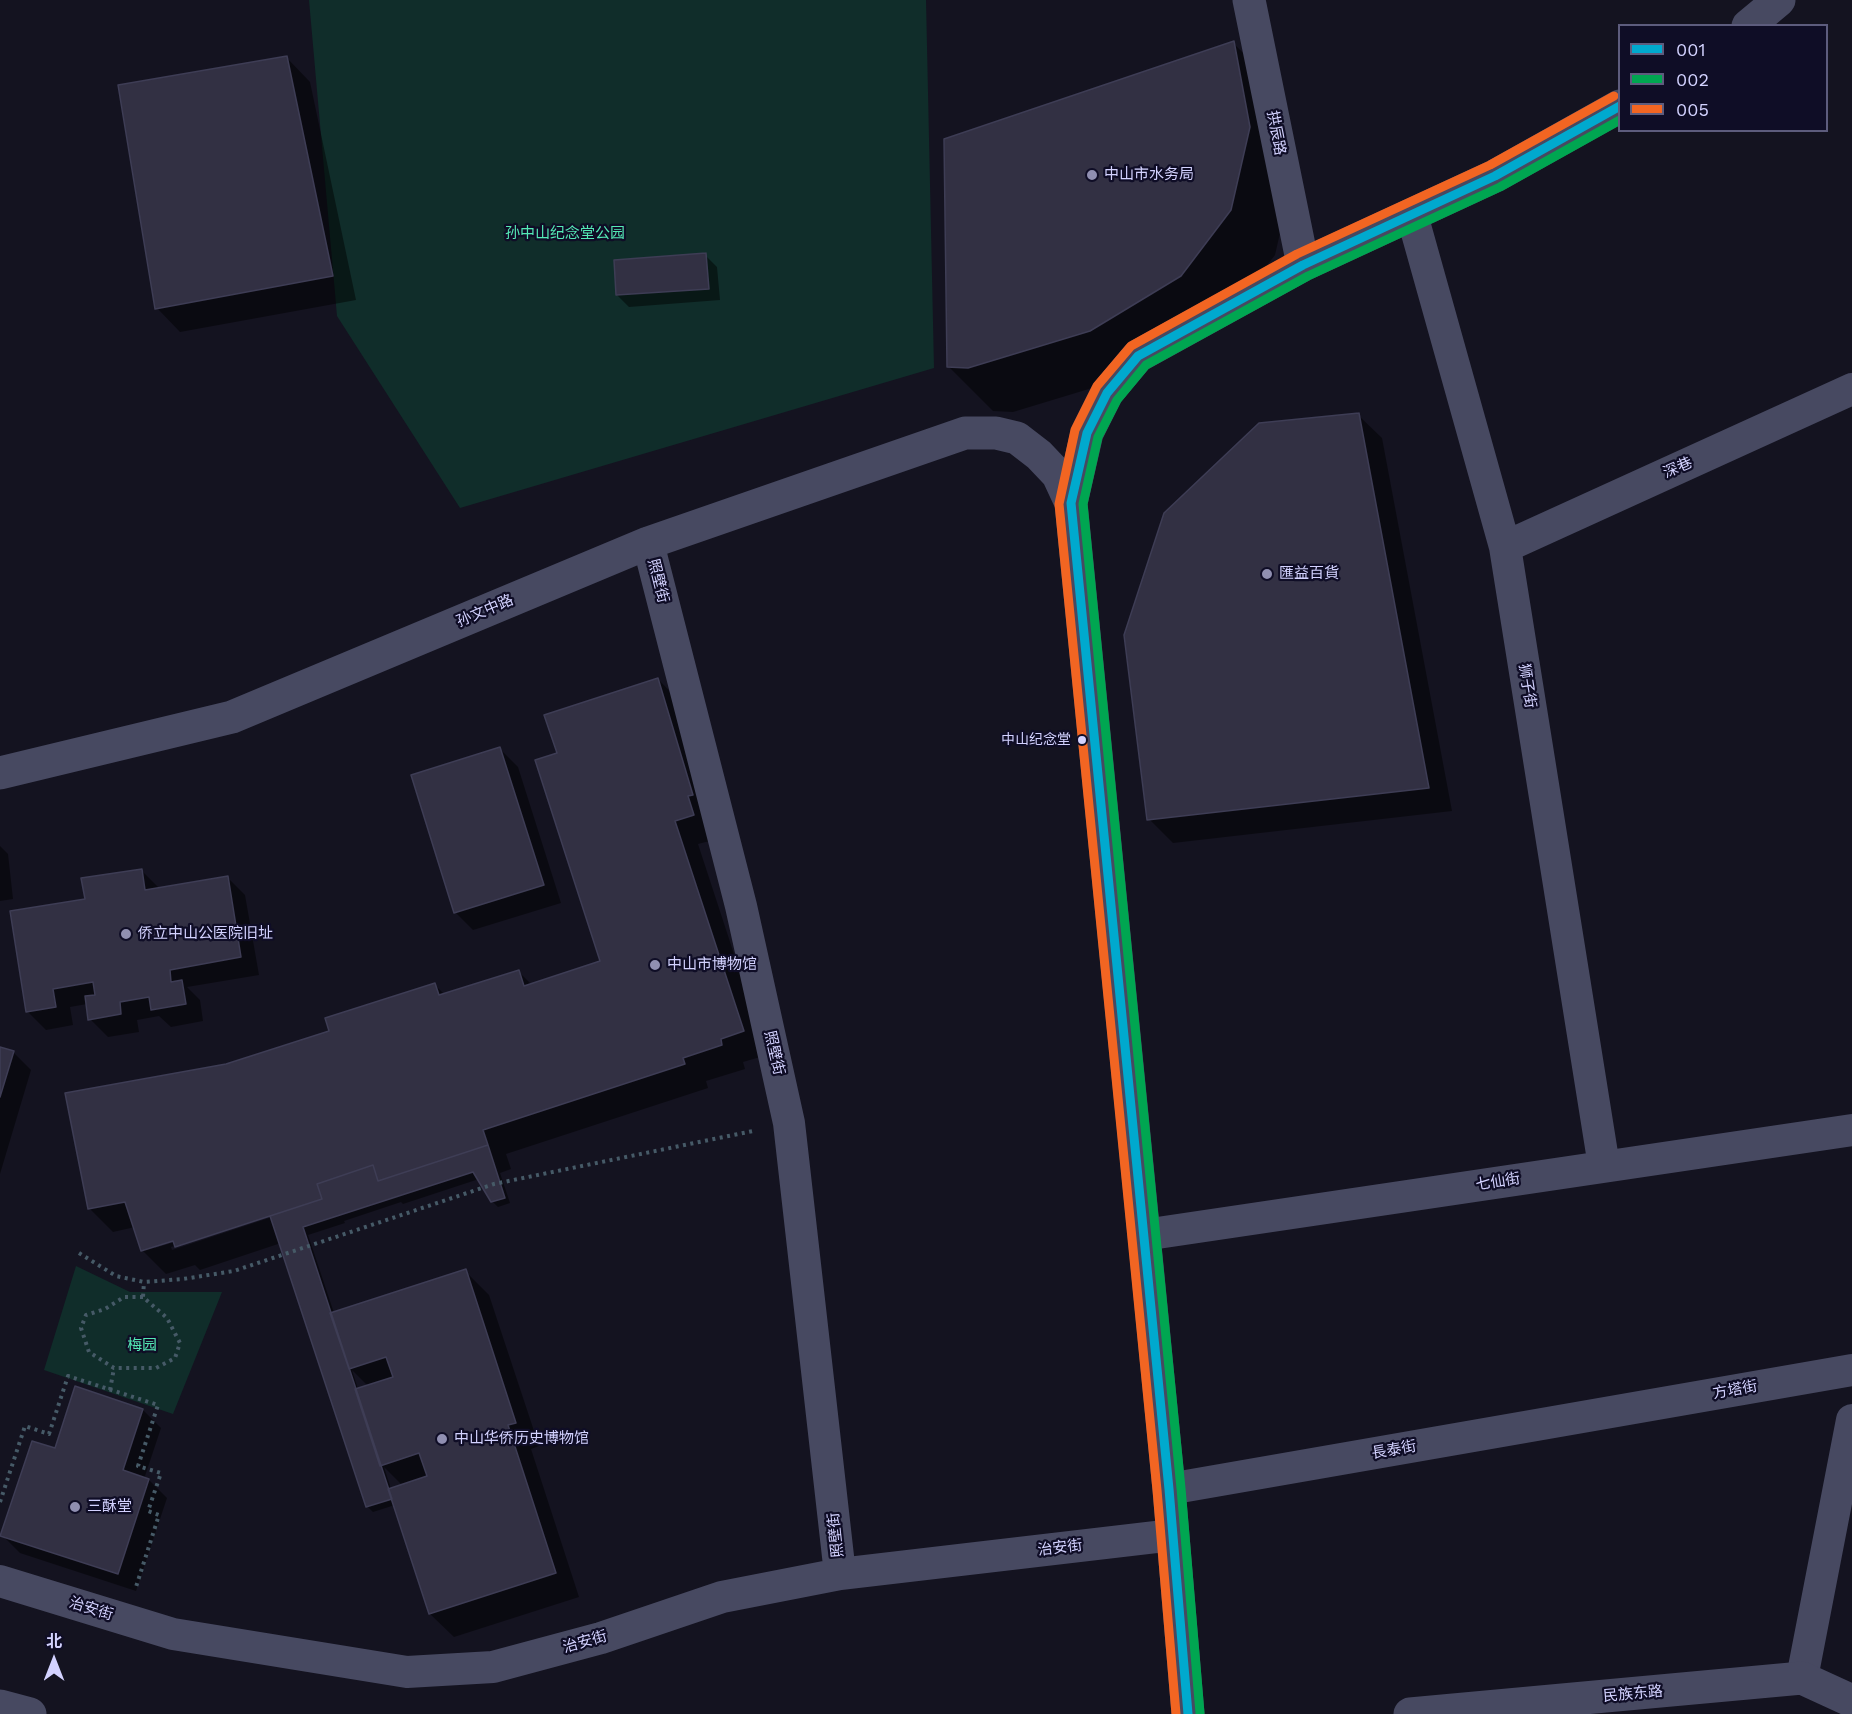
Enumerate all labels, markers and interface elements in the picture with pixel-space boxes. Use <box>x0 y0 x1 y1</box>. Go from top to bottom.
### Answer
legend <box>1618 24 1828 132</box>
text: 001 <box>1676 39 1705 60</box>
text: 002 <box>1676 69 1709 90</box>
text: 005 <box>1676 99 1709 120</box>
street label: 拱辰路 <box>1263 109 1289 157</box>
place label: 中山市水务局 <box>1104 166 1194 184</box>
marker: 中山市水务局 <box>1085 168 1099 182</box>
park label: 孙中山纪念堂公园 <box>505 225 625 243</box>
street label: 深巷 <box>1661 454 1695 482</box>
street label: 照壁街 <box>644 557 672 605</box>
place label: 匯益百貨 <box>1279 565 1339 583</box>
marker: 匯益百貨 <box>1260 567 1274 581</box>
street label: 孙文中路 <box>454 591 516 631</box>
street label: 狮子街 <box>1515 662 1539 710</box>
place label: 中山纪念堂 <box>1001 732 1071 748</box>
marker: 中山纪念堂 <box>1076 734 1088 746</box>
place label: 侨立中山公医院旧址 <box>138 925 273 943</box>
marker: 侨立中山公医院旧址 <box>119 927 133 941</box>
place label: 中山市博物馆 <box>667 956 757 974</box>
marker: 中山市博物馆 <box>648 958 662 972</box>
street label: 照壁街 <box>760 1029 788 1077</box>
street label: 七仙街 <box>1474 1170 1522 1194</box>
park label: 梅园 <box>127 1337 157 1355</box>
street label: 方塔街 <box>1711 1377 1759 1403</box>
place label: 中山华侨历史博物馆 <box>454 1430 589 1448</box>
marker: 中山华侨历史博物馆 <box>435 1432 449 1446</box>
street label: 長泰街 <box>1370 1437 1418 1463</box>
place label: 三酥堂 <box>87 1498 132 1516</box>
marker: 三酥堂 <box>68 1500 82 1514</box>
street label: 照壁街 <box>825 1512 847 1558</box>
street label: 治安街 <box>1037 1536 1083 1560</box>
street label: 治安街 <box>67 1594 115 1624</box>
street label: 治安街 <box>561 1627 609 1657</box>
north arrow <box>24 1630 84 1690</box>
text: 北 <box>46 1632 62 1651</box>
street label: 民族东路 <box>1602 1682 1664 1706</box>

